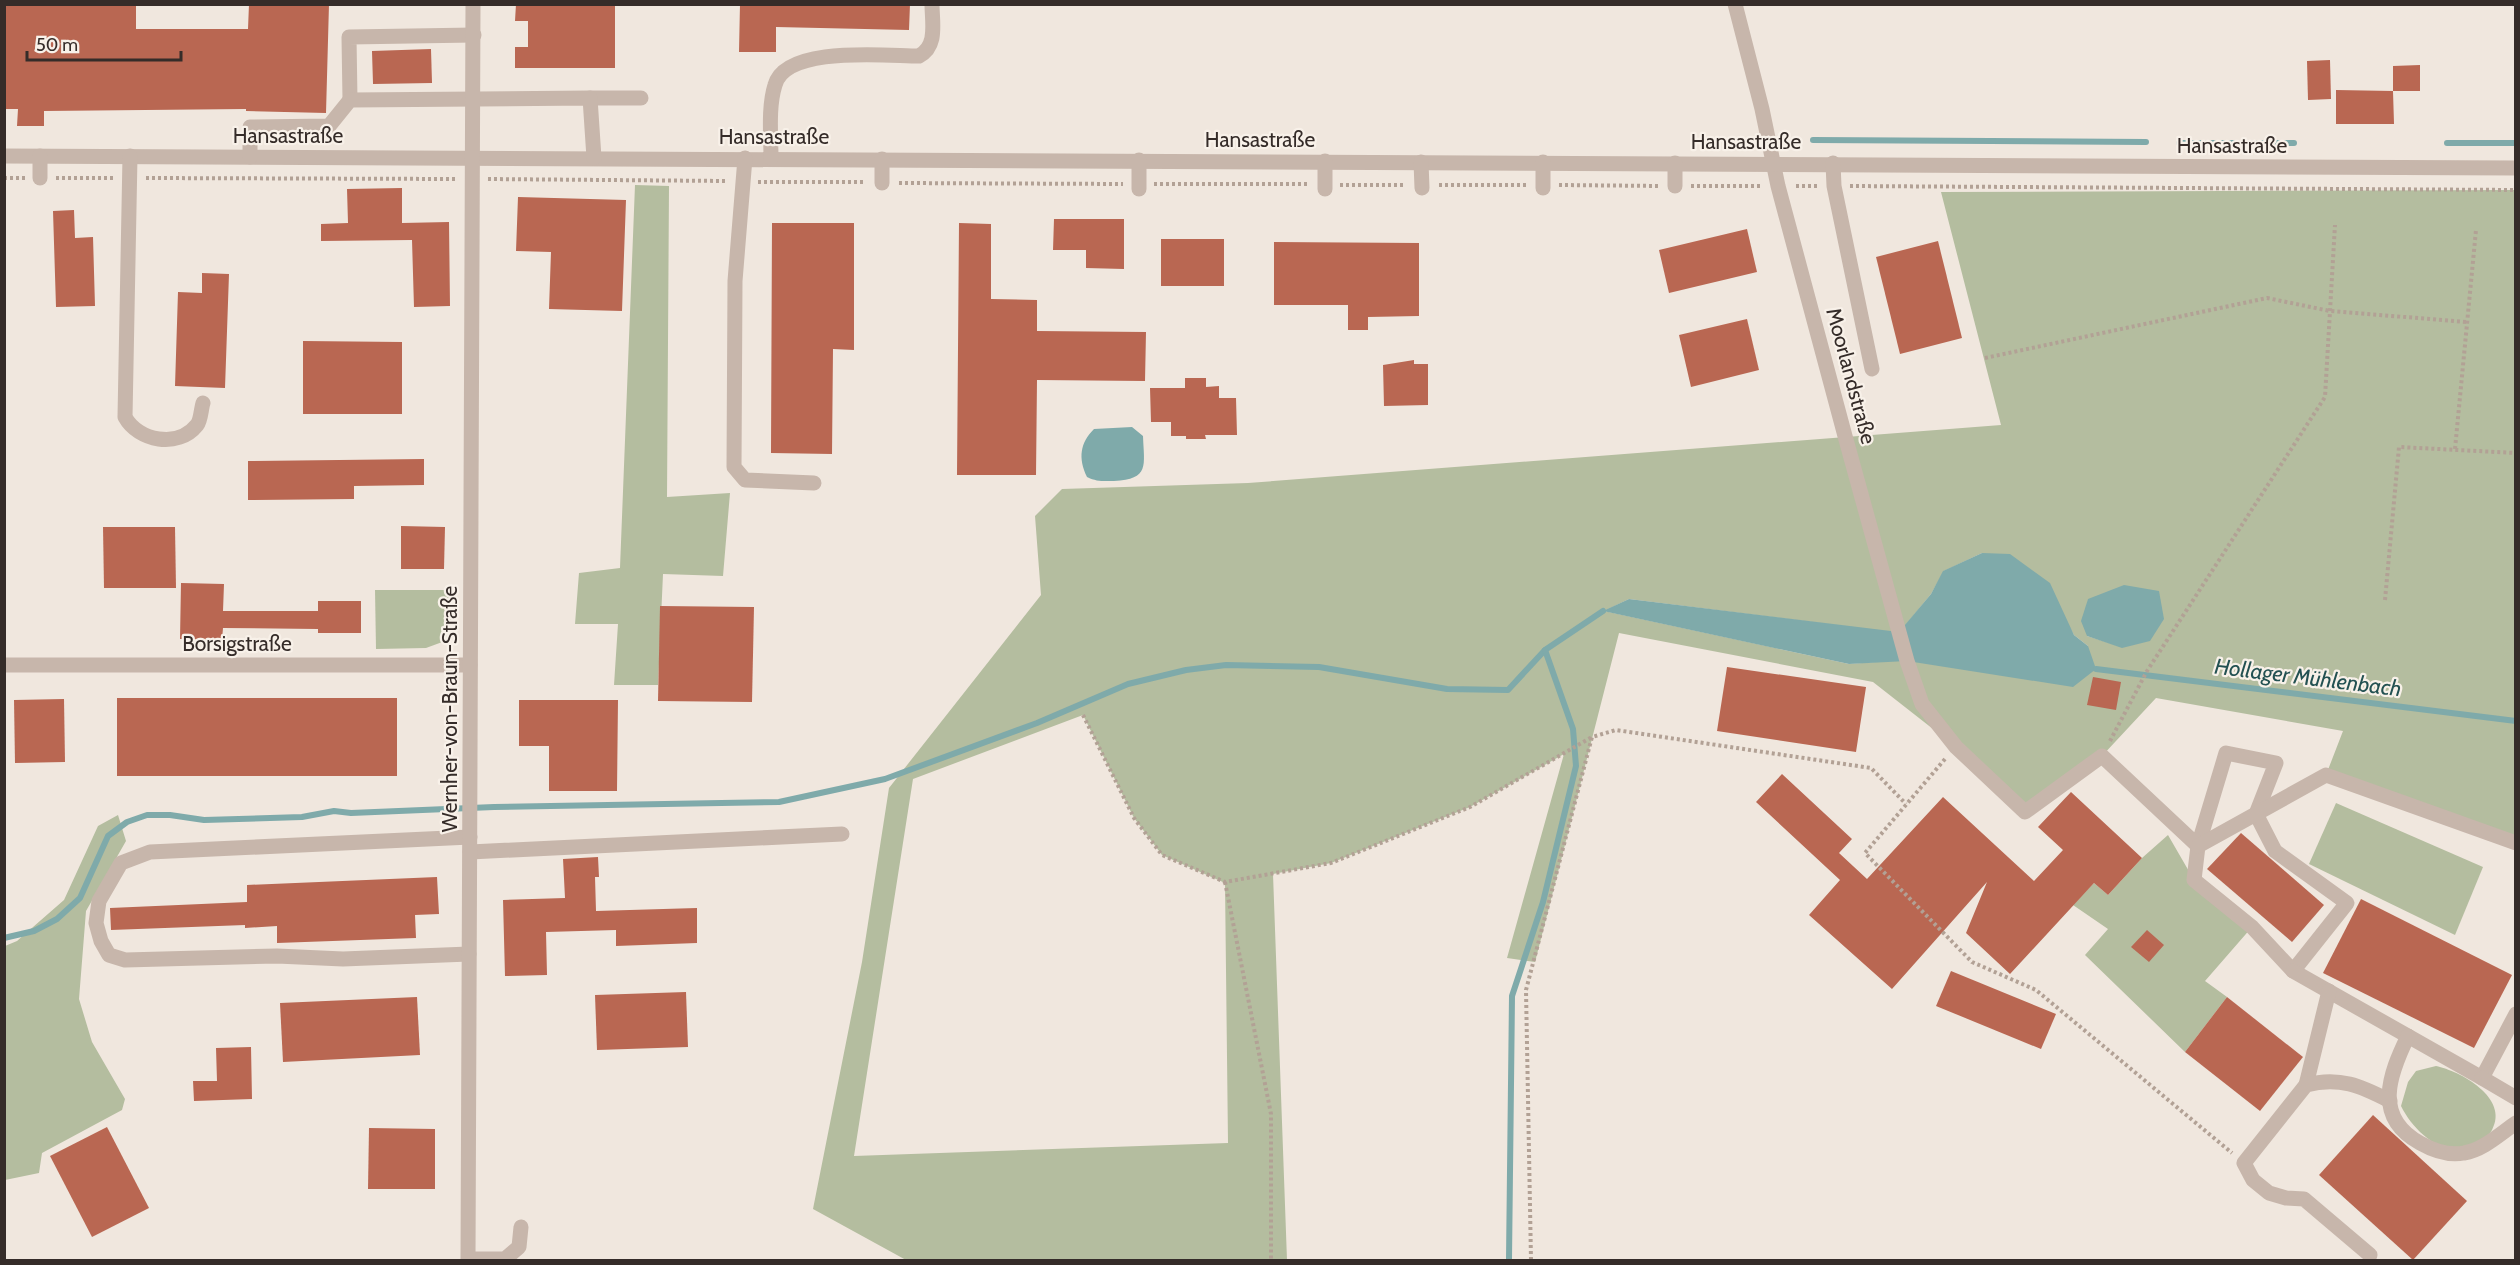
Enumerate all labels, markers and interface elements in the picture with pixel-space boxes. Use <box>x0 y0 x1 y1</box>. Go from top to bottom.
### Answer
scale bar <box>27 24 182 62</box>
text: 50 m <box>36 34 78 56</box>
street label: Hansastraße <box>233 123 343 148</box>
street label: Hansastraße <box>719 124 829 149</box>
street label: Hansastraße <box>1205 127 1315 152</box>
street label: Hansastraße <box>1691 129 1801 154</box>
street label: Hansastraße <box>2177 133 2287 158</box>
street label: Moorlandstraße <box>1821 305 1882 447</box>
street label: Wernher-von-Braun-Straße <box>437 586 462 832</box>
street label: Borsigstraße <box>182 631 292 656</box>
water label: Hollager Mühlenbach <box>2213 653 2403 702</box>

